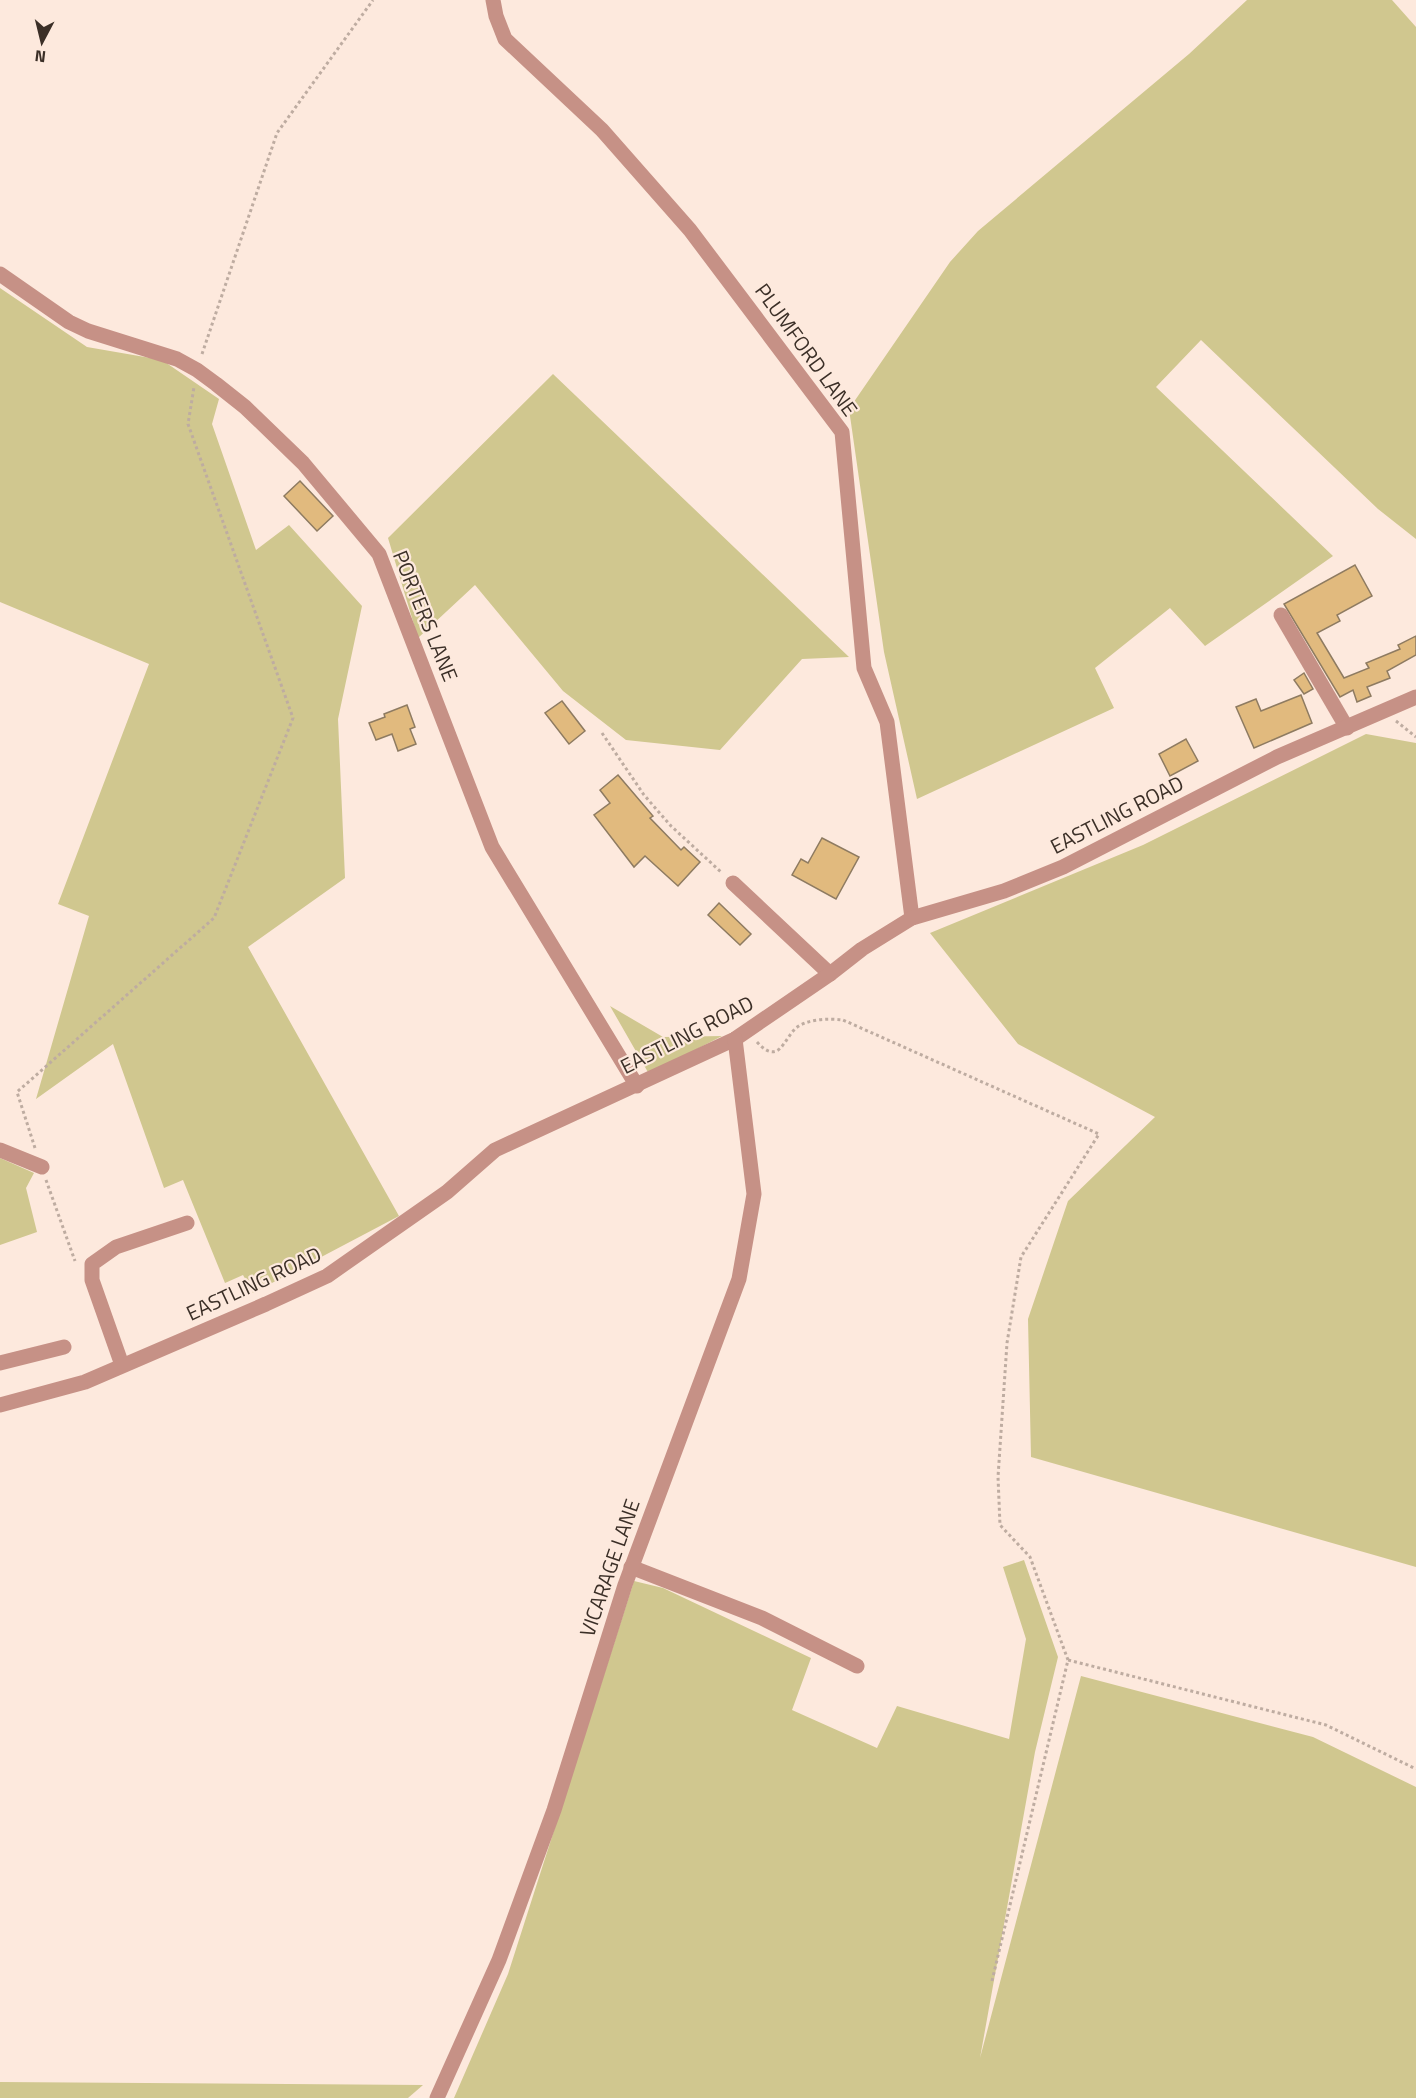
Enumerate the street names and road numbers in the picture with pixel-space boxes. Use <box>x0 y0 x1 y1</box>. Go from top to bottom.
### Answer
street label: PLUMFORD LANE <box>748 276 866 423</box>
street label: PORTERS LANE <box>385 545 467 686</box>
street label: EASTLING ROAD <box>1044 767 1189 862</box>
street label: EASTLING ROAD <box>614 987 759 1082</box>
street label: EASTLING ROAD <box>181 1238 326 1328</box>
street label: VICARAGE LANE <box>570 1494 648 1641</box>

